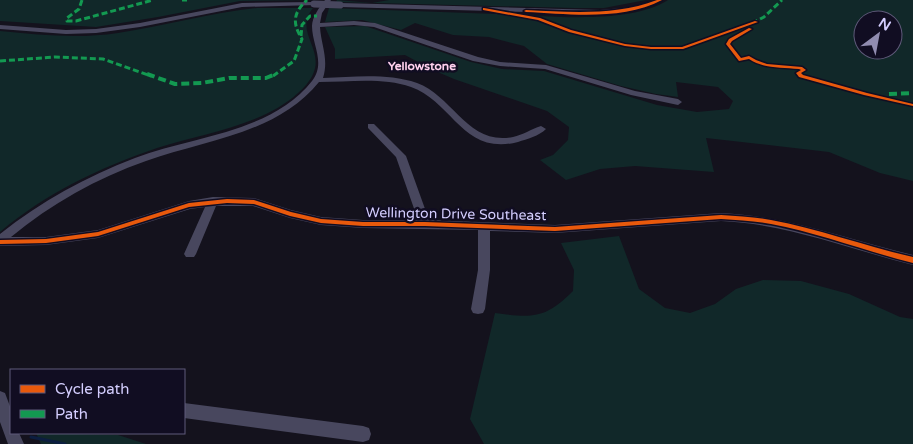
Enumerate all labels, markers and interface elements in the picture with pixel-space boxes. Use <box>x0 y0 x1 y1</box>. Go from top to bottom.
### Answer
north arrow <box>853 10 903 60</box>
text: N <box>875 14 894 35</box>
district label: Yellowstone <box>388 59 456 73</box>
street label: Wellington Drive Southeast <box>366 204 547 224</box>
legend <box>10 369 185 434</box>
text: Cycle path <box>55 380 129 398</box>
text: Path <box>55 405 88 423</box>

